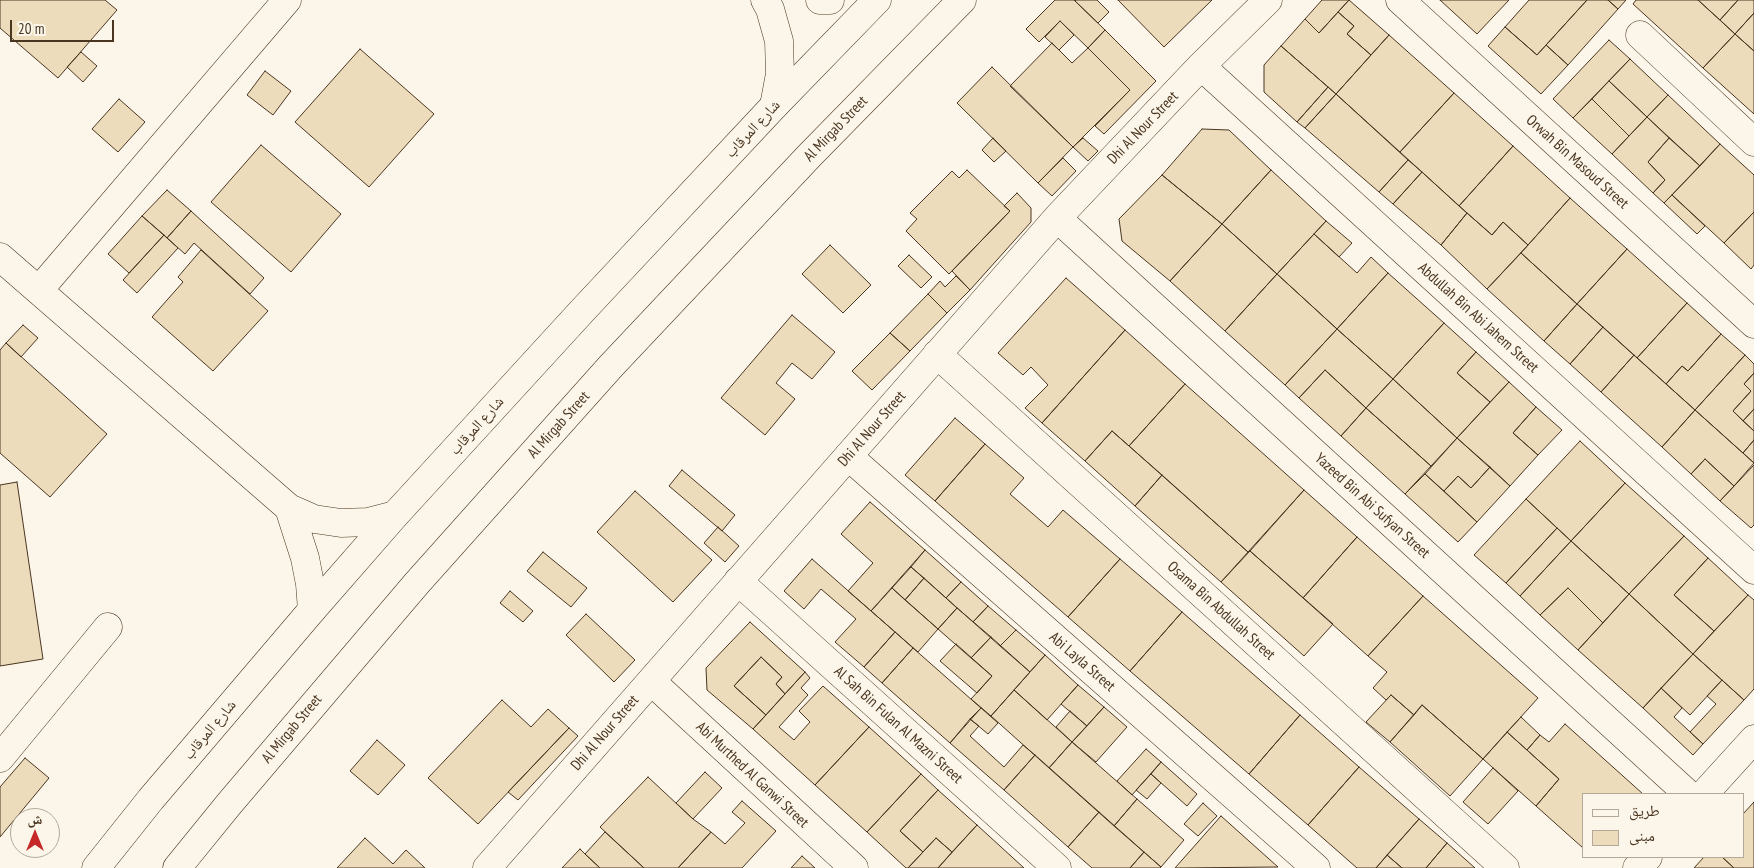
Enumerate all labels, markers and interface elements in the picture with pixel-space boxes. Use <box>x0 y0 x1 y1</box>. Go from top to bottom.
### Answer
scale bar <box>12 10 116 42</box>
text: 20 m <box>18 19 44 38</box>
street label: Dhi Al Nour Street <box>1104 88 1182 168</box>
street label: Al Mirgab Street <box>800 93 872 165</box>
street label: شارع المرقاب <box>722 96 784 162</box>
street label: Orwah Bin Masoud Street <box>1522 111 1632 213</box>
street label: Abdullah Bin Abi Jahem Street <box>1414 259 1542 377</box>
street label: Al Mirgab Street <box>524 388 594 462</box>
street label: Dhi Al Nour Street <box>834 388 910 470</box>
street label: شارع المرقاب <box>446 393 508 459</box>
street label: Yazeed Bin Abi Sufyan Street <box>1311 450 1433 562</box>
street label: Osama Bin Abdullah Street <box>1163 558 1279 664</box>
street label: Abi Layla Street <box>1045 628 1119 696</box>
street label: Al Sah Bin Fulan Al Mazni Street <box>830 663 966 787</box>
street label: Al Mirgab Street <box>258 691 326 767</box>
street label: Dhi Al Nour Street <box>567 692 643 774</box>
street label: شارع المرقاب <box>180 696 240 764</box>
street label: Abi Murthed Al Ganwi Street <box>692 718 812 832</box>
legend <box>1582 793 1744 858</box>
text: طريق <box>1629 801 1660 820</box>
north arrow <box>10 808 60 858</box>
text: ش <box>28 810 42 828</box>
text: مبنى <box>1629 826 1655 845</box>

